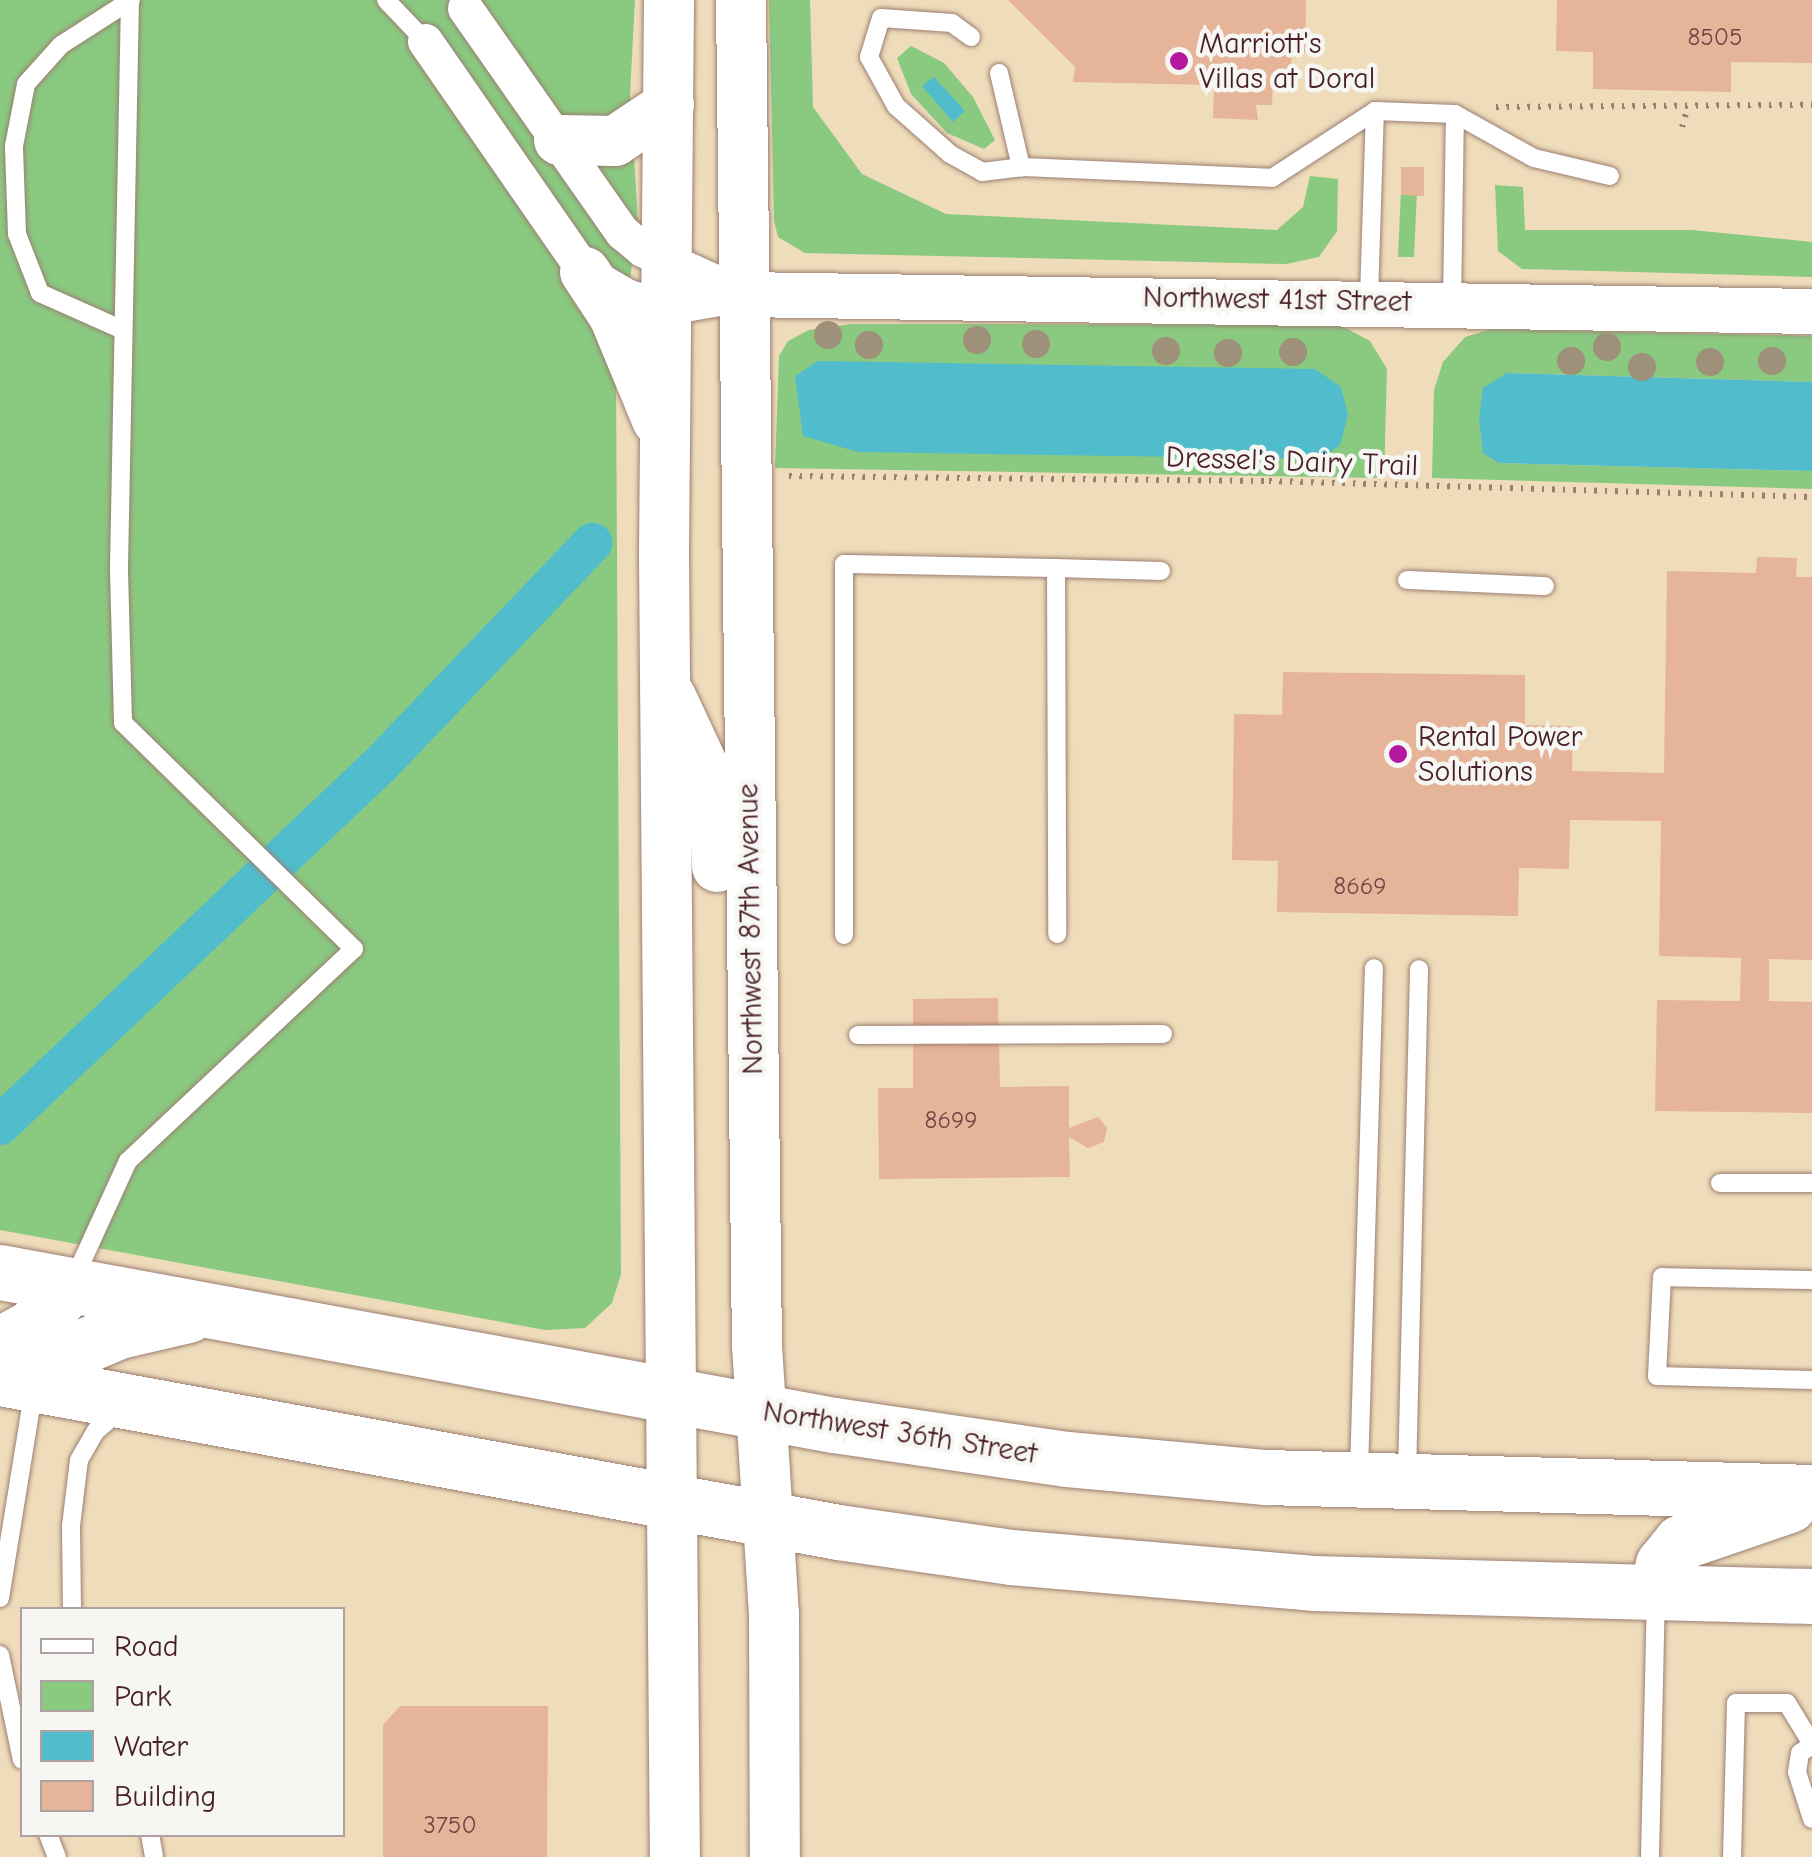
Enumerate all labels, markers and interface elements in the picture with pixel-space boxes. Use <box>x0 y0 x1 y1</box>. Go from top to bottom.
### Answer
house number: 8505 <box>1687 22 1743 52</box>
place label: Marriott's Villas at Doral <box>1199 26 1375 96</box>
marker: Marriott's Villas at Doral <box>1168 50 1190 72</box>
street label: Northwest 41st Street <box>1143 280 1411 320</box>
street label: Dressel's Dairy Trail <box>1165 440 1419 484</box>
place label: Rental Power Solutions <box>1418 719 1582 790</box>
marker: Rental Power Solutions <box>1387 743 1409 765</box>
street label: Northwest 87th Avenue <box>730 783 772 1075</box>
house number: 8669 <box>1333 871 1387 901</box>
house number: 8699 <box>925 1105 977 1135</box>
street label: Northwest 36th Street <box>760 1394 1040 1472</box>
legend <box>20 1607 345 1837</box>
text: Road <box>114 1629 179 1664</box>
text: Park <box>114 1679 171 1714</box>
text: Water <box>114 1729 188 1764</box>
text: Building <box>114 1779 217 1814</box>
house number: 3750 <box>423 1810 477 1840</box>

